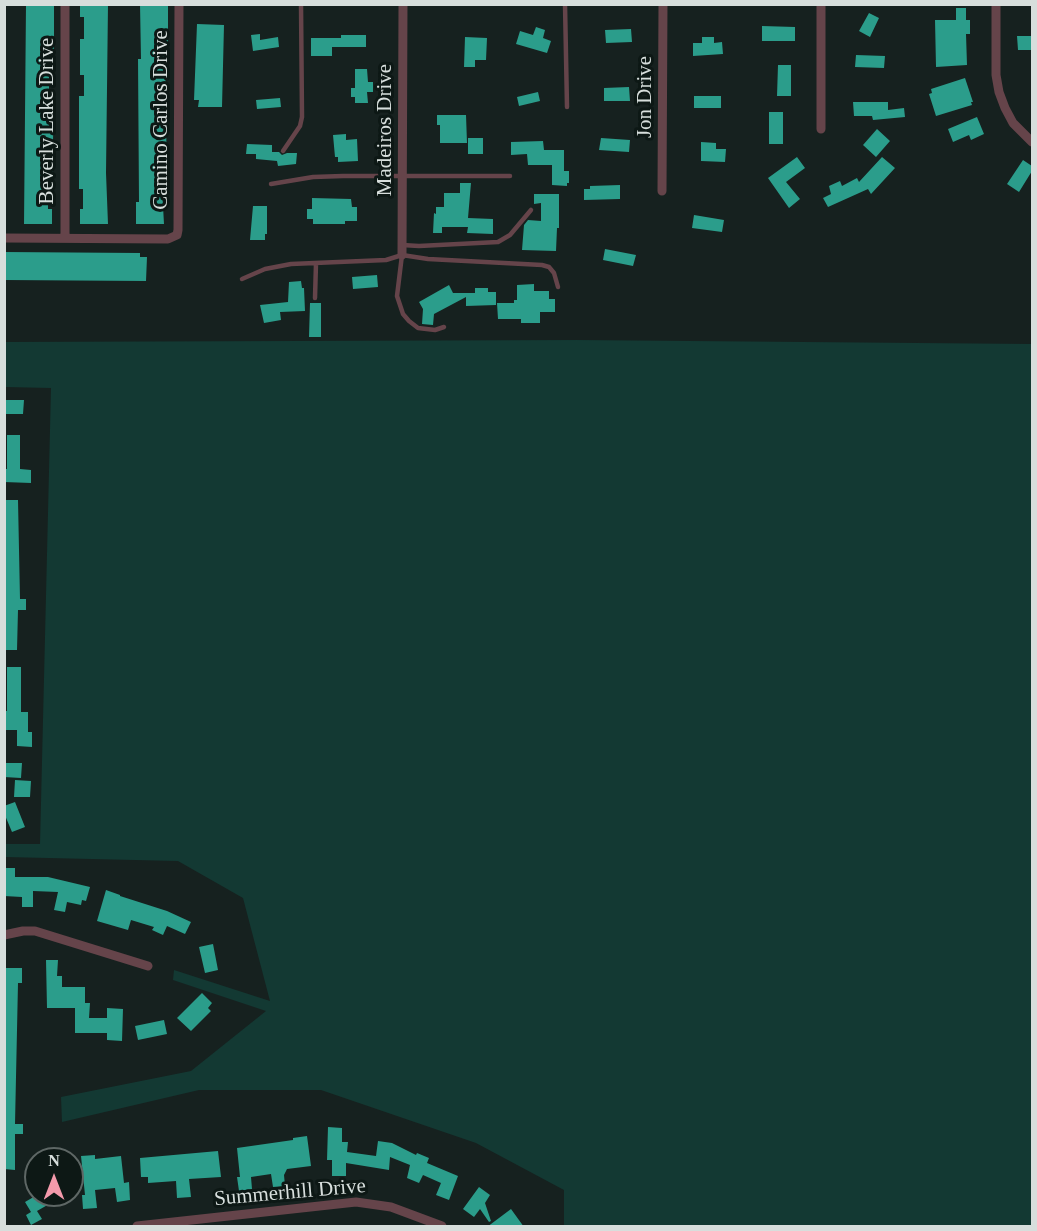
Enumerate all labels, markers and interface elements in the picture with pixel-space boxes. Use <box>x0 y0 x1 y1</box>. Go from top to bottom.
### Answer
street label: Camino Carlos Drive <box>148 30 174 210</box>
street label: Beverly Lake Drive <box>34 38 60 204</box>
street label: Jon Drive <box>632 56 658 138</box>
street label: Madeiros Drive <box>372 64 398 196</box>
north arrow <box>24 1147 84 1207</box>
text: N <box>48 1152 60 1169</box>
street label: Summerhill Drive <box>213 1174 367 1212</box>

